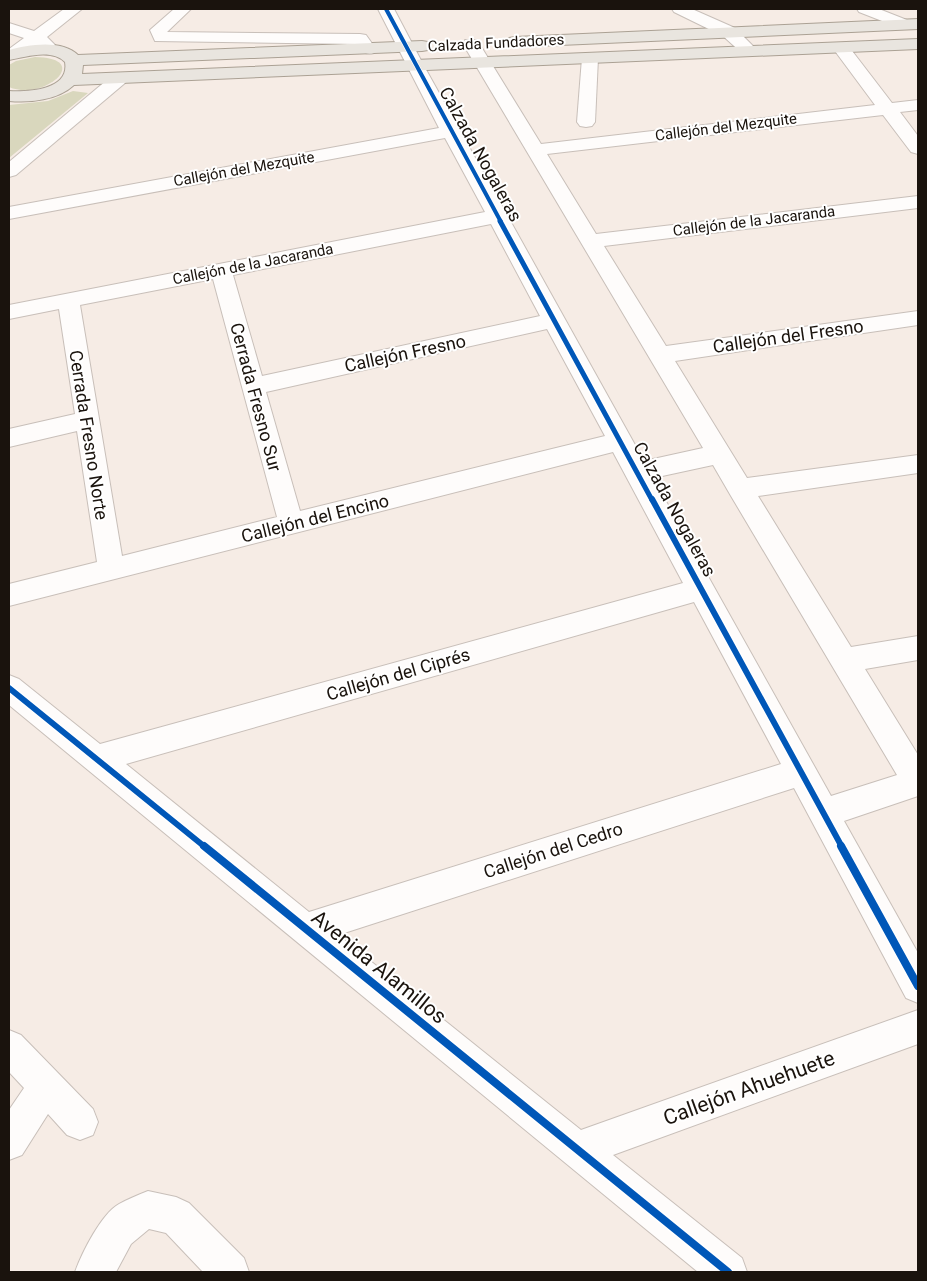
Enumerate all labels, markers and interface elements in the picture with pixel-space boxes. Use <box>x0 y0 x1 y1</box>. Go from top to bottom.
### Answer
street label: Calzada Fundadores <box>427 30 565 56</box>
street label: Calzada Nogaleras <box>435 83 527 225</box>
street label: Callejón del Mezquite <box>654 109 798 145</box>
street label: Callejón del Mezquite <box>172 148 316 190</box>
street label: Callejón de la Jacaranda <box>672 202 836 240</box>
street label: Callejón de la Jacaranda <box>171 240 335 288</box>
street label: Callejón del Fresno <box>711 315 865 357</box>
street label: Cerrada Fresno Sur <box>226 320 286 474</box>
street label: Callejón Fresno <box>342 330 468 376</box>
street label: Cerrada Fresno Norte <box>65 349 113 521</box>
street label: Calzada Nogaleras <box>629 438 721 580</box>
street label: Callejón del Encino <box>239 489 391 547</box>
street label: Callejón del Ciprés <box>324 643 472 705</box>
street label: Callejón del Cedro <box>481 818 625 882</box>
street label: Avenida Alamillos <box>307 905 451 1029</box>
street label: Callejón Ahuehuete <box>660 1046 838 1130</box>

